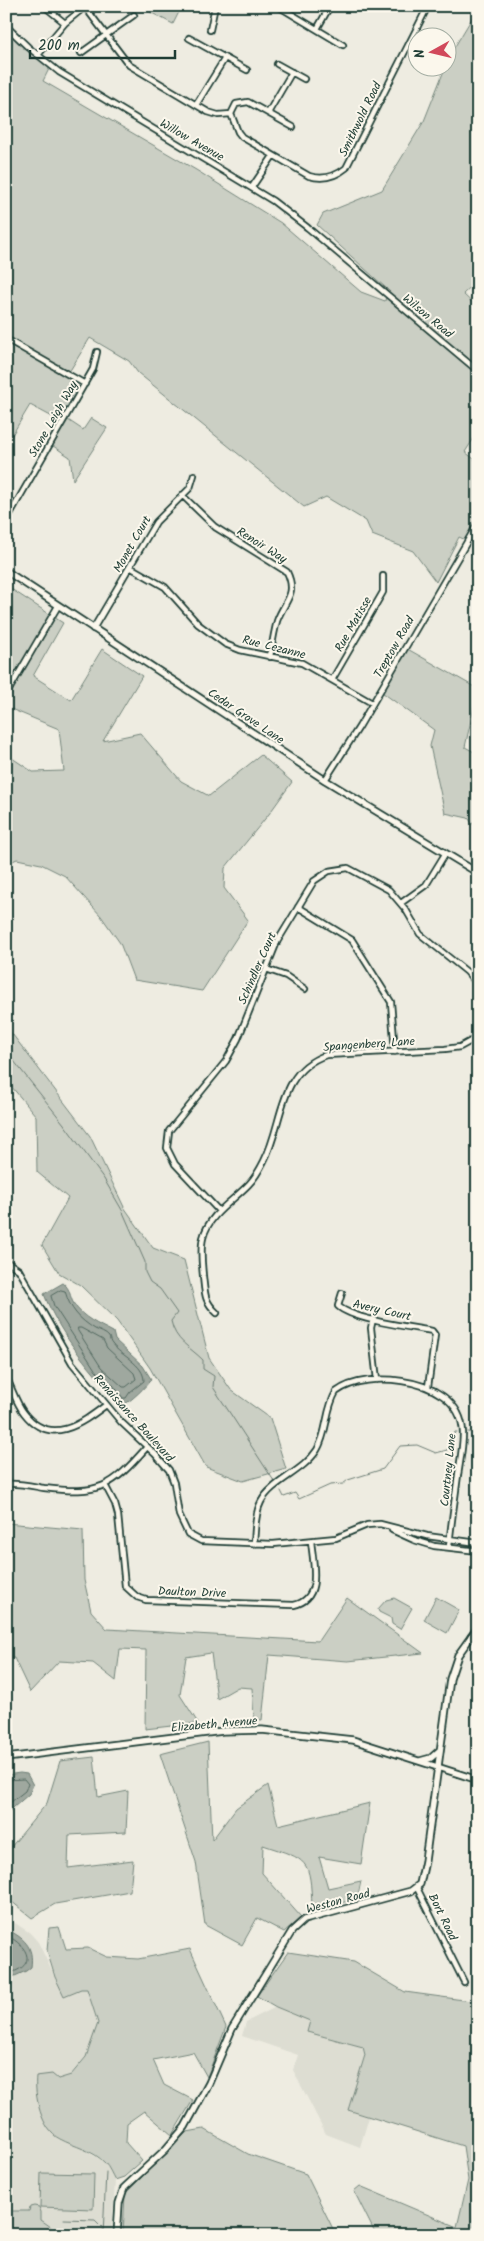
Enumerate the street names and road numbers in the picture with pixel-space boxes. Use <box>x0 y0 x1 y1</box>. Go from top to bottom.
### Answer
street label: Smithwold Road <box>334 78 387 160</box>
street label: Willow Avenue <box>156 114 228 167</box>
street label: Wilson Road <box>398 290 458 344</box>
street label: Stone Leigh Way <box>24 377 83 461</box>
street label: Monet Court <box>108 512 157 576</box>
street label: Renoir Way <box>233 522 291 569</box>
street label: Rue Matisse <box>330 592 377 656</box>
street label: Treptow Road <box>369 612 420 682</box>
street label: Rue Cezanne <box>240 630 308 665</box>
street label: Cedar Grove Lane <box>204 684 288 750</box>
street label: Schindler Court <box>233 929 282 1007</box>
street label: Spangenberg Lane <box>323 1032 416 1057</box>
street label: Avery Court <box>351 1295 413 1326</box>
street label: Renaissance Boulevard <box>89 1370 179 1467</box>
street label: Courtney Lane <box>435 1432 462 1507</box>
street label: Daulton Drive <box>157 1582 227 1603</box>
street label: Elizabeth Avenue <box>170 1711 259 1738</box>
street label: Weston Road <box>304 1884 373 1919</box>
street label: Bort Road <box>423 1890 463 1945</box>

